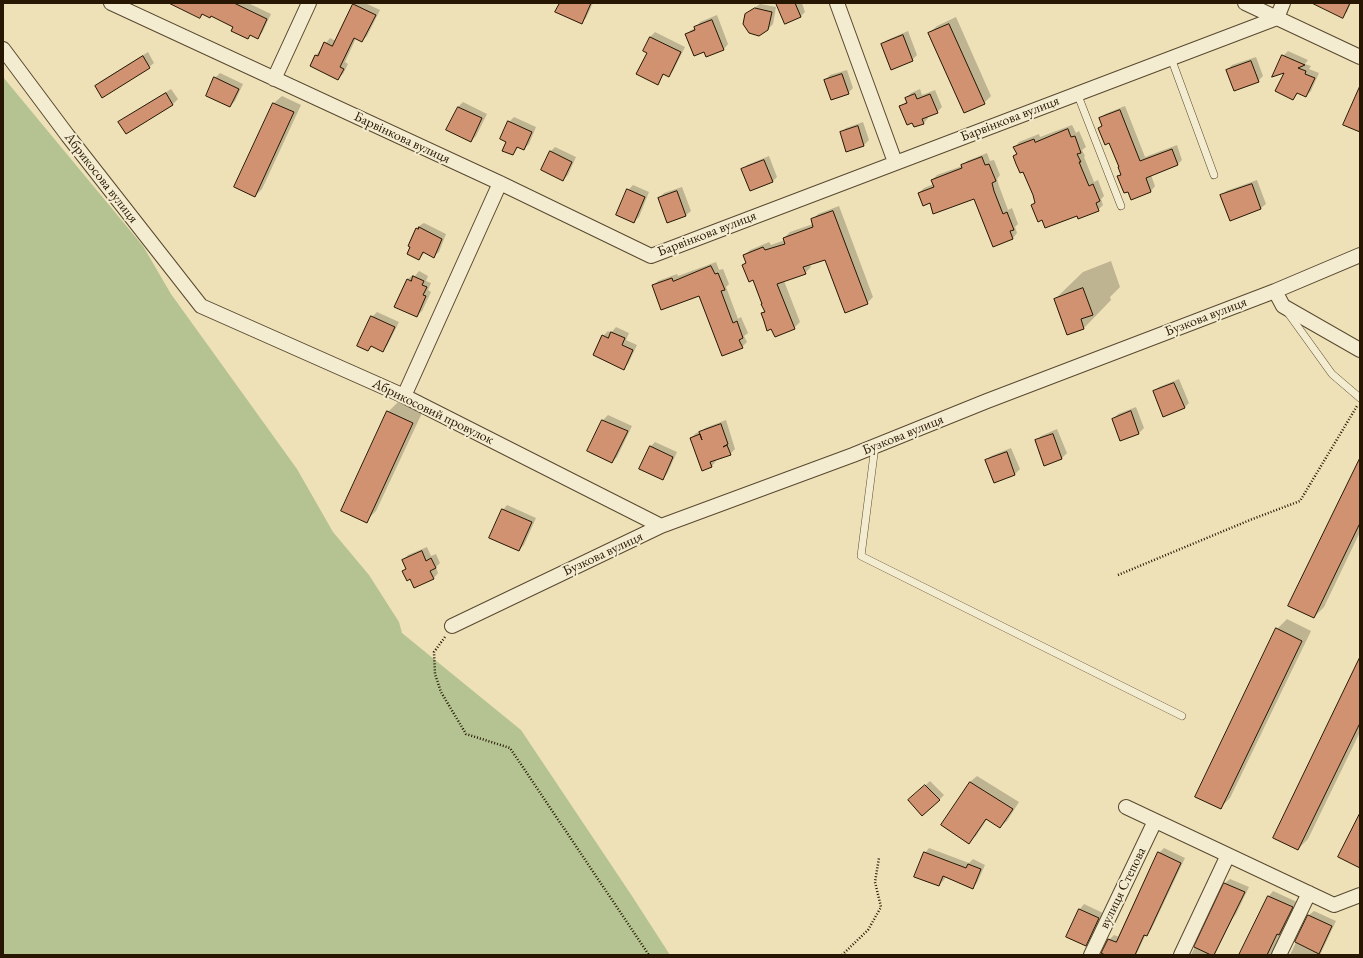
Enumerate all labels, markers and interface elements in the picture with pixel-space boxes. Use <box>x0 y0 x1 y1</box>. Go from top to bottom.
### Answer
street label: Барвінкова вулиця <box>958 92 1062 146</box>
street label: Барвінкова вулиця <box>351 108 453 168</box>
street label: Абрикосова вулиця <box>61 130 141 226</box>
street label: Барвінкова вулиця <box>655 207 759 261</box>
street label: Бузкова вулиця <box>1163 294 1249 340</box>
street label: Абрикосовий провулок <box>370 375 496 449</box>
street label: Бузкова вулиця <box>860 411 946 459</box>
street label: Бузкова вулиця <box>560 528 646 580</box>
street label: вулиця Степова <box>1096 845 1150 931</box>

